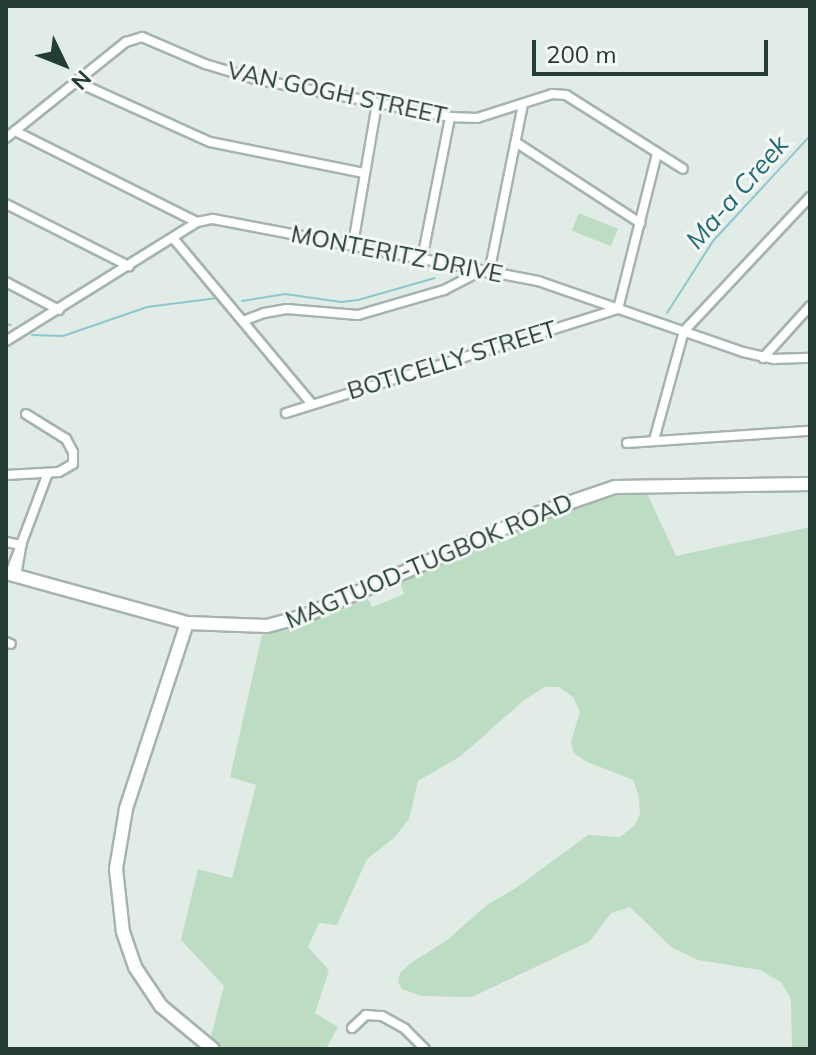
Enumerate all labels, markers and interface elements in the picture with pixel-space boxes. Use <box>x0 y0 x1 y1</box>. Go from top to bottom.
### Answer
north arrow <box>24 24 104 104</box>
scale bar <box>536 24 772 74</box>
text: 200 m <box>546 39 617 69</box>
street label: VAN GOGH STREET <box>225 56 449 130</box>
text: N <box>66 65 97 96</box>
water label: Ma-a Creek <box>679 129 795 255</box>
street label: MONTERITZ DRIVE <box>289 219 505 289</box>
street label: BOTICELLY STREET <box>344 314 560 406</box>
street label: MAGTUOD-TUGBOK ROAD <box>281 487 577 635</box>

